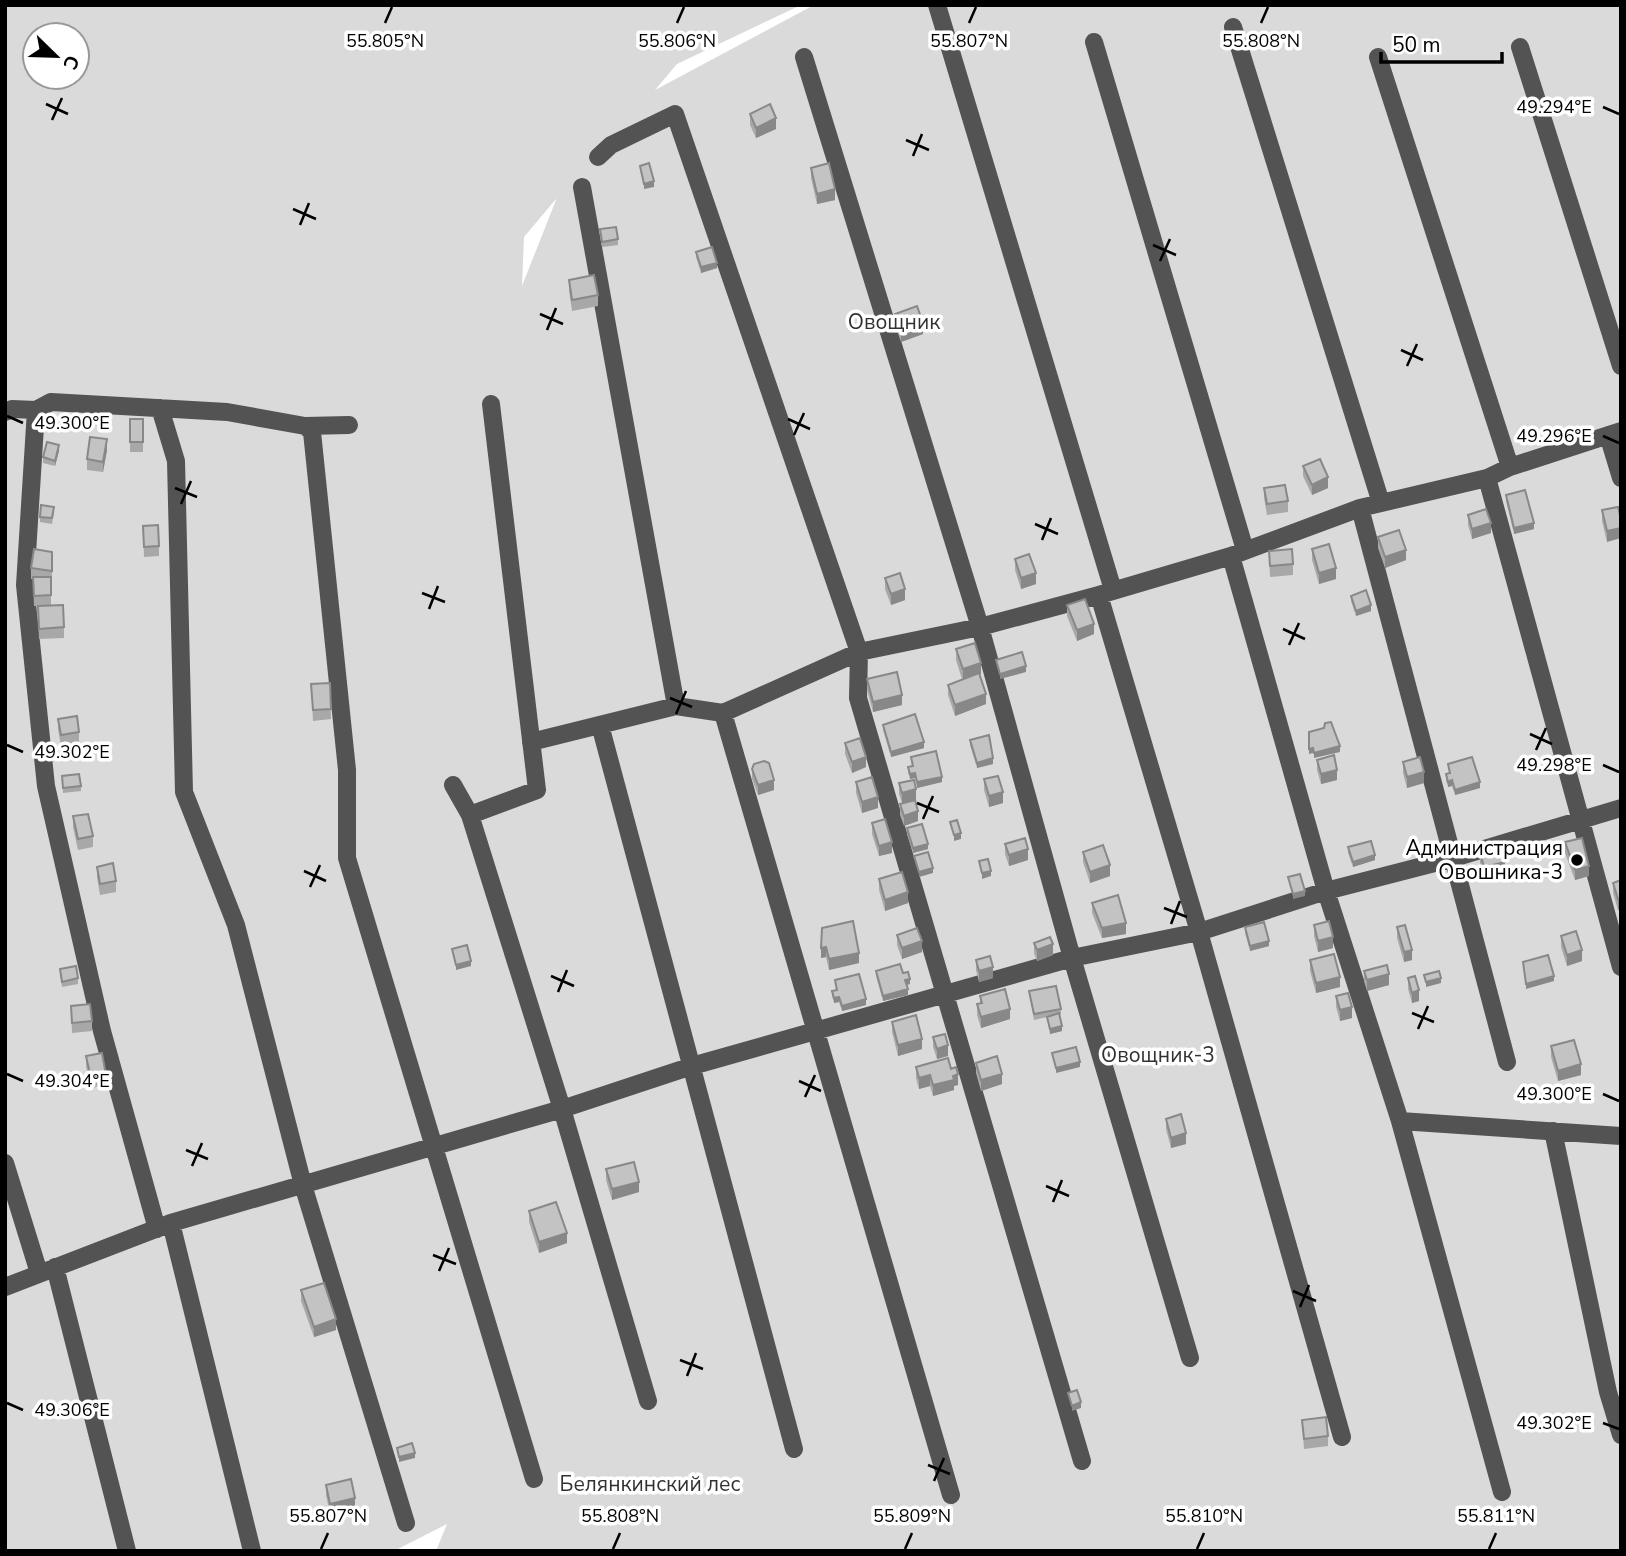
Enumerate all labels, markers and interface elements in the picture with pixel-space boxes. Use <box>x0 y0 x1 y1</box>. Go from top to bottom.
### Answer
north arrow <box>21 21 91 91</box>
scale bar <box>1381 21 1502 65</box>
text: 55.805°N <box>346 29 424 53</box>
text: 55.806°N <box>638 29 716 53</box>
text: 55.807°N <box>930 29 1008 53</box>
text: 55.808°N <box>1222 29 1300 53</box>
text: 50 m <box>1392 31 1441 59</box>
text: С <box>56 51 85 73</box>
text: 49.294°E <box>1516 95 1592 119</box>
park label: Овощник <box>848 308 941 336</box>
text: 49.300°E <box>34 411 110 435</box>
text: 49.296°E <box>1516 424 1592 448</box>
text: 49.302°E <box>34 740 110 764</box>
text: 49.298°E <box>1516 753 1592 777</box>
place label: Администрация Овошника-3 <box>1405 834 1563 886</box>
marker: Администрация Овошника-3 <box>1569 852 1585 868</box>
park label: Овощник-3 <box>1101 1041 1215 1069</box>
text: 49.304°E <box>34 1069 110 1093</box>
text: 49.300°E <box>1516 1082 1592 1106</box>
text: 49.306°E <box>34 1398 110 1422</box>
text: 49.302°E <box>1516 1411 1592 1435</box>
park label: Белянкинский лес <box>560 1470 740 1498</box>
text: 55.807°N <box>289 1504 367 1528</box>
text: 55.808°N <box>581 1504 659 1528</box>
text: 55.809°N <box>873 1504 951 1528</box>
text: 55.810°N <box>1165 1504 1243 1528</box>
text: 55.811°N <box>1457 1504 1535 1528</box>

